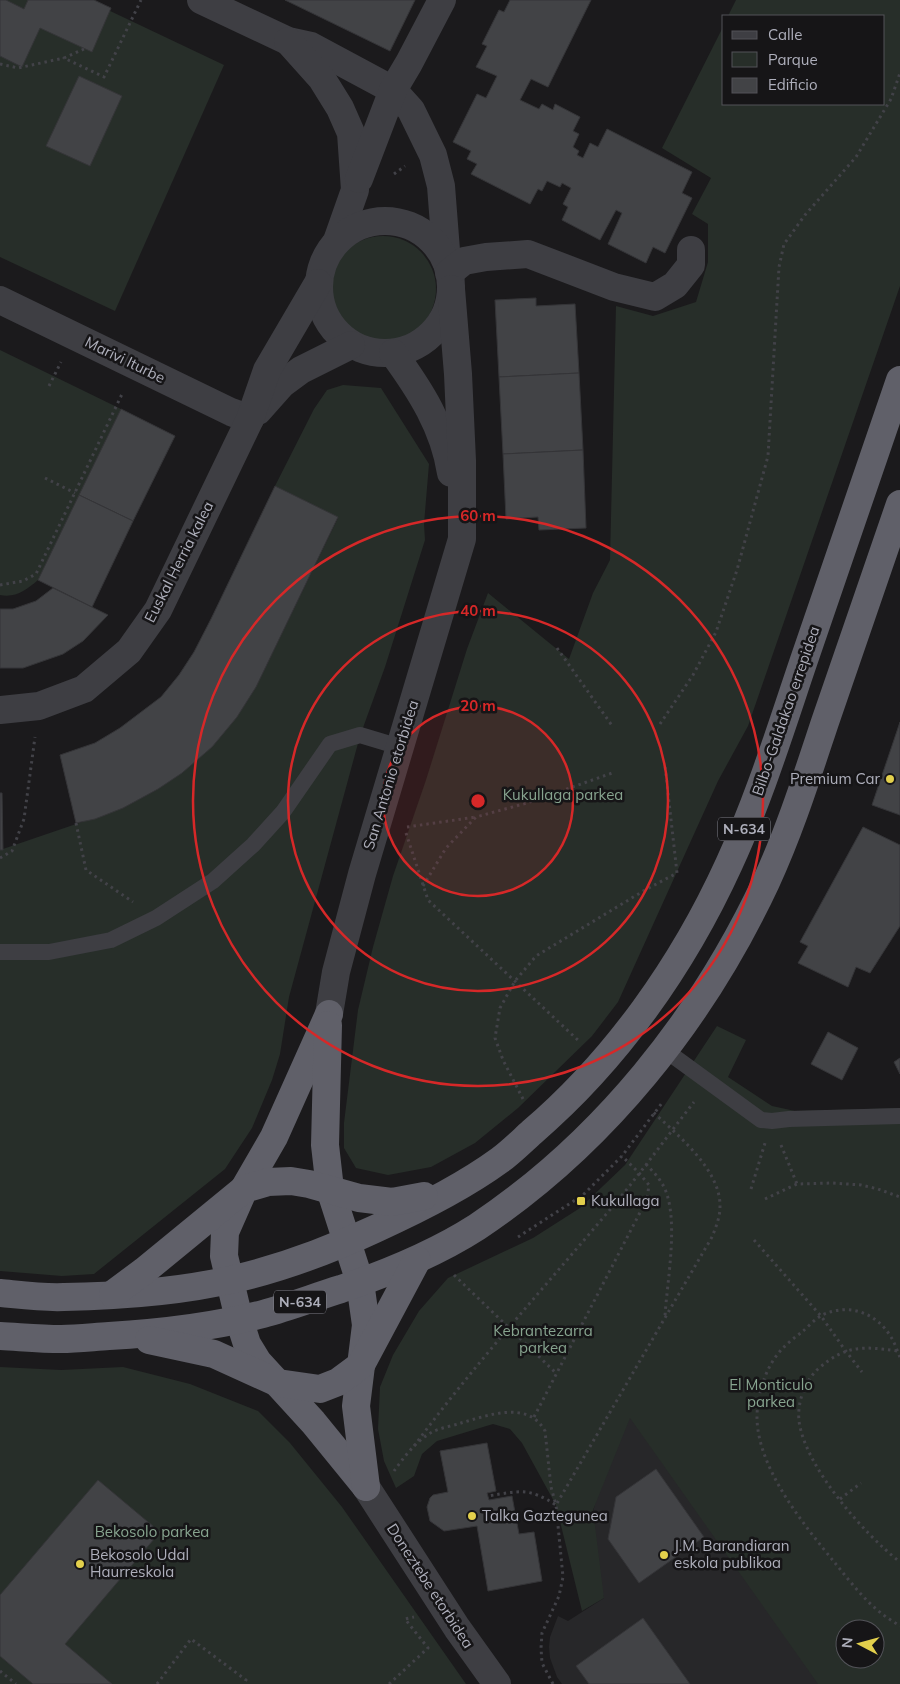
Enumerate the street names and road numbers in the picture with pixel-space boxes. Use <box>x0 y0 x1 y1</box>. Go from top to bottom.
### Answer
street label: Marivi Iturbe <box>82 332 168 387</box>
street label: Euskal Herria kalea <box>140 498 217 626</box>
street label: Bilbo-Galdakao errepidea <box>748 624 823 798</box>
street label: San Antonio etorbidea <box>359 698 422 852</box>
road number: N-634 <box>718 818 770 841</box>
road number: N-634 <box>274 1290 326 1314</box>
street label: Doneztebe etorbidea <box>383 1520 478 1652</box>

